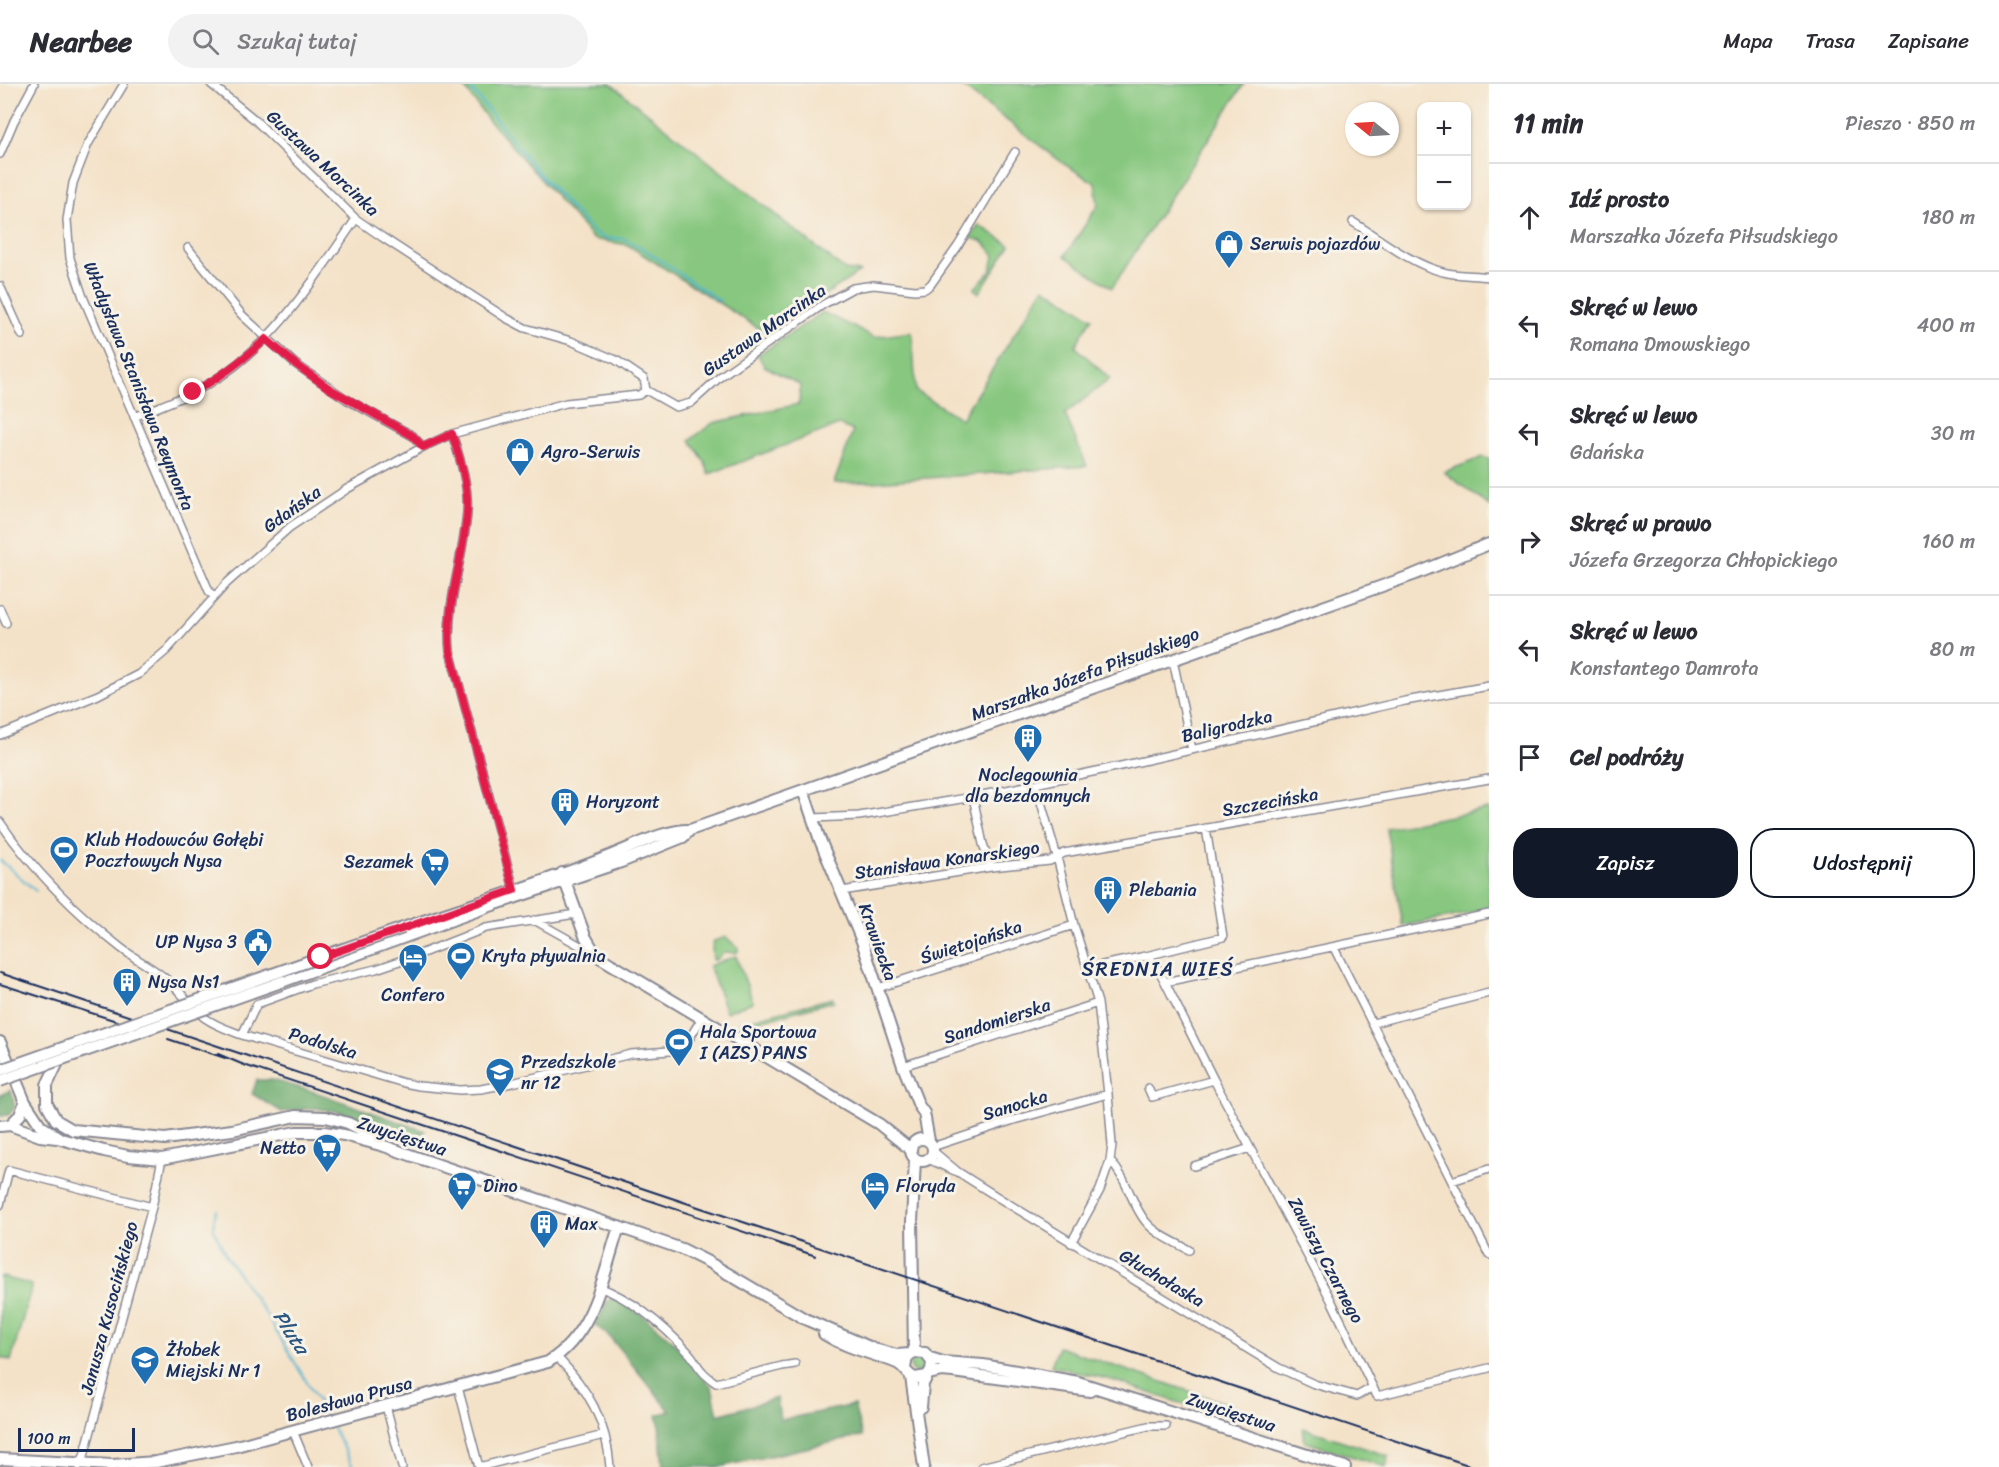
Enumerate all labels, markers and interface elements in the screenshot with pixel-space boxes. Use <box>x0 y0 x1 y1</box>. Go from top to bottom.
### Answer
search box <box>168 14 588 68</box>
text: Nearbee <box>30 17 132 66</box>
text: Szukaj tutaj <box>237 22 357 61</box>
text: Mapa <box>1723 22 1773 60</box>
text: Trasa <box>1806 22 1855 60</box>
text: Zapisane <box>1888 22 1969 60</box>
icon: search <box>189 25 222 58</box>
text: 11 min <box>1513 100 1583 146</box>
street label: Gustawa Morcinka <box>259 102 387 224</box>
north arrow <box>1345 102 1399 156</box>
map controls <box>1417 102 1471 210</box>
button: + <box>1417 102 1471 156</box>
text: Pieszo · 850 m <box>1845 106 1975 141</box>
button: − <box>1417 156 1471 210</box>
text: Idź prosto <box>1570 180 1669 219</box>
text: 180 m <box>1921 200 1975 235</box>
icon: ahead <box>1513 201 1546 234</box>
text: Marszałka Józefa Piłsudskiego <box>1570 219 1838 254</box>
shop icon: Serwis pojazdów <box>1213 228 1245 270</box>
place label: Serwis pojazdów <box>1250 228 1381 260</box>
street label: Władysława Stanisława Reymonta <box>74 256 204 516</box>
street label: Gustawa Morcinka <box>695 275 833 385</box>
text: Skręć w lewo <box>1570 288 1697 327</box>
text: 400 m <box>1917 308 1975 343</box>
icon: left <box>1513 309 1546 342</box>
text: Romana Dmowskiego <box>1570 327 1750 362</box>
route end <box>179 378 205 404</box>
text: Skręć w lewo <box>1570 396 1697 435</box>
text: 30 m <box>1931 416 1975 451</box>
icon: left <box>1513 417 1546 450</box>
text: Gdańska <box>1570 435 1644 470</box>
shop icon: Agro-Serwis <box>504 436 536 478</box>
place label: Agro-Serwis <box>540 436 641 468</box>
street label: Gdańska <box>256 476 329 541</box>
text: Skręć w prawo <box>1570 504 1712 543</box>
text: 160 m <box>1922 524 1975 559</box>
icon: right <box>1513 525 1546 558</box>
text: Józefa Grzegorza Chłopickiego <box>1570 543 1838 578</box>
text: Skręć w lewo <box>1570 612 1697 651</box>
street label: Marszałka Józefa Piłsudskiego <box>966 618 1204 730</box>
text: 80 m <box>1930 632 1975 667</box>
icon: left <box>1513 633 1546 666</box>
text: Konstantego Damrota <box>1570 651 1759 686</box>
street label: Baligrodzka <box>1178 700 1276 752</box>
building icon: Noclegownia dla bezdomnych <box>1012 722 1044 764</box>
text: Cel podróży <box>1570 738 1683 777</box>
icon: arrive <box>1513 741 1546 774</box>
place label: Noclegownia dla bezdomnych <box>965 759 1091 812</box>
street label: Szczecińska <box>1219 778 1321 826</box>
building icon: Horyzont <box>549 786 581 828</box>
place label: Horyzont <box>586 786 660 818</box>
place label: Klub Hodowców Gołębi Pocztowych Nysa <box>85 824 264 877</box>
button: Zapisz <box>1513 828 1738 898</box>
button: Udostępnij <box>1750 828 1975 898</box>
street label: Stanisława Konarskiego <box>852 831 1042 889</box>
sports icon: Klub Hodowców Gołębi Pocztowych Nysa <box>48 834 80 876</box>
place label: Sezamek <box>344 846 414 878</box>
supermarket icon: Sezamek <box>419 846 451 888</box>
building icon: Plebania <box>1092 874 1124 916</box>
place label: Plebania <box>1129 874 1197 906</box>
street label: Krawiecka <box>849 898 907 986</box>
street label: Świętojańska <box>916 910 1026 974</box>
place label: UP Nysa 3 <box>156 926 237 958</box>
public building icon: UP Nysa 3 <box>242 926 274 968</box>
sports icon: Kryta pływalnia <box>445 940 477 982</box>
place label: Kryta pływalnia <box>482 940 606 972</box>
hotel icon: Confero <box>397 942 429 984</box>
route start <box>307 943 333 969</box>
district label: ŚREDNIA WIEŚ <box>1082 952 1234 987</box>
building icon: Nysa Ns1 <box>111 966 143 1008</box>
place label: Nysa Ns1 <box>148 966 220 998</box>
place label: Confero <box>381 979 445 1011</box>
street label: Sandomierska <box>939 988 1056 1053</box>
place label: Hala Sportowa I (AZS) PANS <box>699 1016 817 1069</box>
street label: Podolska <box>285 1017 361 1069</box>
sports icon: Hala Sportowa I (AZS) PANS <box>663 1026 695 1068</box>
place label: Przedszkole nr 12 <box>521 1046 616 1099</box>
school or university icon: Przedszkole nr 12 <box>484 1056 516 1098</box>
street label: Sanocka <box>978 1080 1052 1130</box>
street label: Zwycięstwa <box>353 1107 452 1166</box>
place label: Netto <box>260 1132 306 1164</box>
supermarket icon: Netto <box>311 1132 343 1174</box>
supermarket icon: Dino <box>446 1170 478 1212</box>
place label: Dino <box>483 1170 518 1202</box>
hotel icon: Floryda <box>859 1170 891 1212</box>
place label: Floryda <box>896 1170 956 1202</box>
street label: Zawiszy Czarnego <box>1279 1191 1373 1329</box>
building icon: Max <box>528 1208 560 1250</box>
place label: Max <box>565 1208 599 1240</box>
street label: Janusza Kusocińskiego <box>70 1218 148 1399</box>
street label: Głuchołaska <box>1113 1240 1211 1316</box>
water label: Pluta <box>263 1303 320 1364</box>
place label: Żłobek Miejski Nr 1 <box>166 1334 261 1387</box>
school or university icon: Żłobek Miejski Nr 1 <box>129 1344 161 1386</box>
street label: Bolesława Prusa <box>282 1367 416 1431</box>
street label: Zwycięstwa <box>1182 1383 1281 1442</box>
text: 100 m <box>27 1424 71 1453</box>
scale bar <box>18 1425 135 1452</box>

